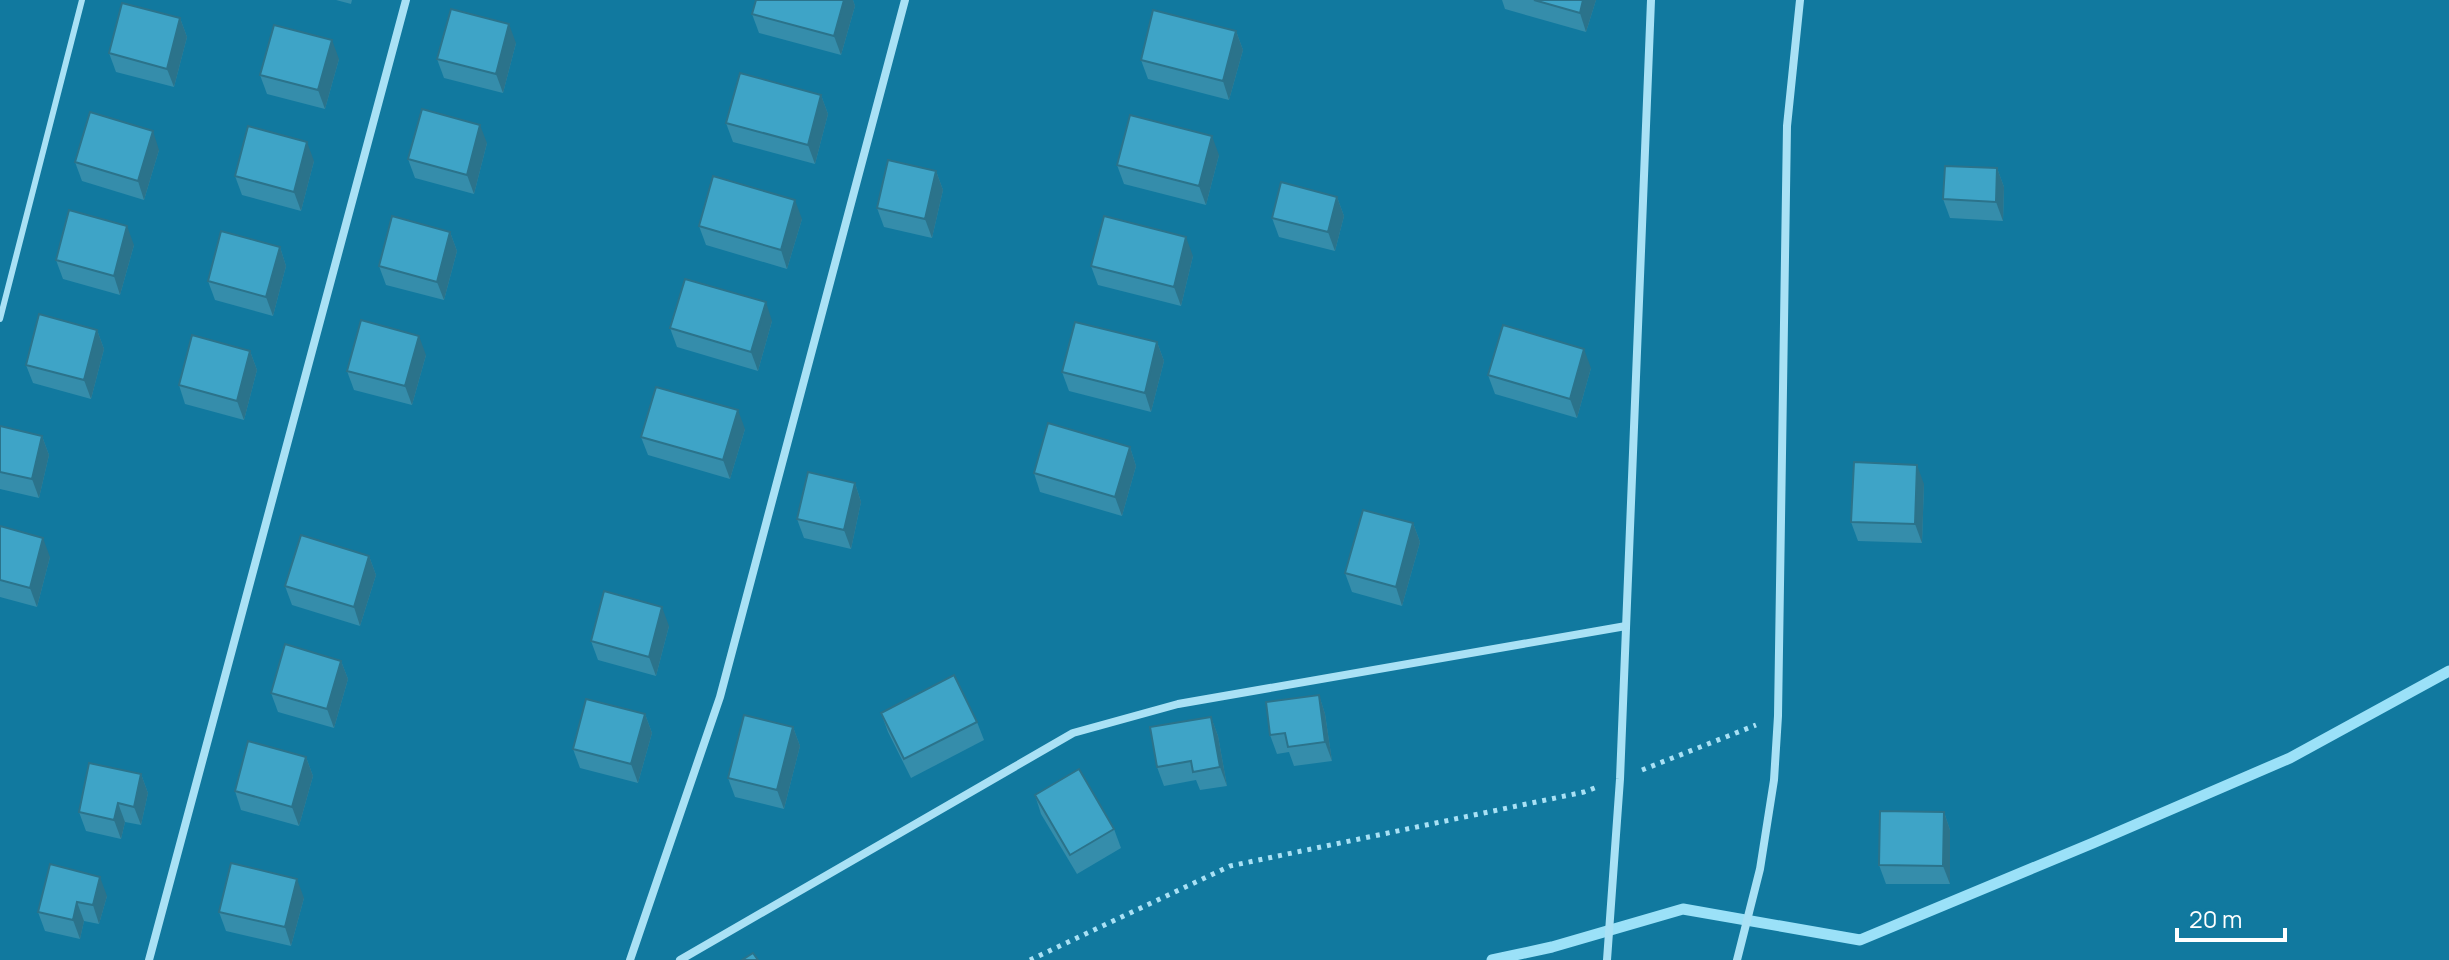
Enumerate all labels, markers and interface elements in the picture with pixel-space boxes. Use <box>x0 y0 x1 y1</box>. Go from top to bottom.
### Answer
scale bar <box>2177 892 2285 942</box>
text: 20 m <box>2189 902 2242 935</box>

